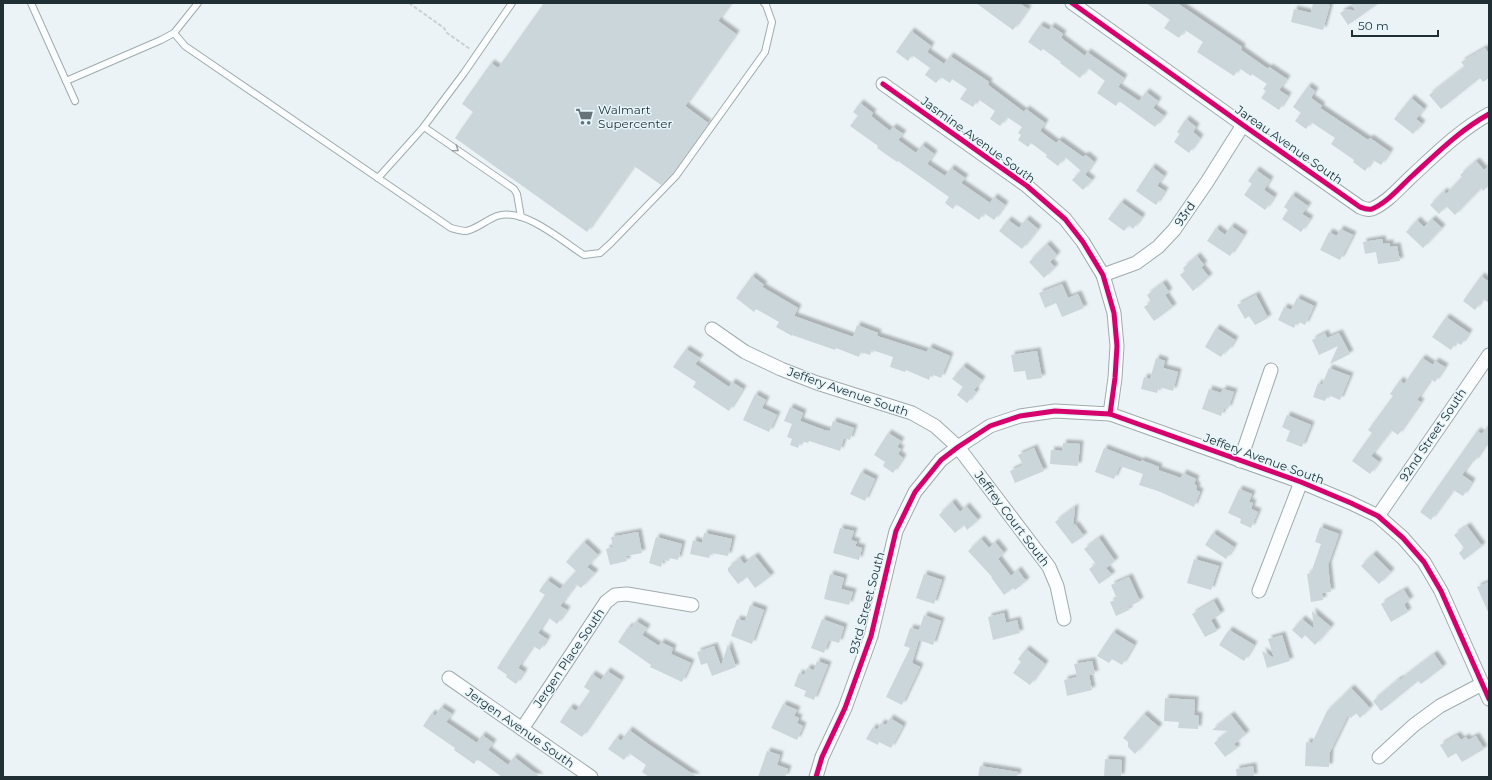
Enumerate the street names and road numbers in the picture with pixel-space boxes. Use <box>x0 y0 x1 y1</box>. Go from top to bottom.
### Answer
street label: Jasmine Avenue South <box>917 92 1038 186</box>
street label: Jareau Avenue South <box>1232 101 1346 187</box>
street label: 93rd <box>1171 198 1198 229</box>
street label: Jeffery Avenue South <box>785 363 911 419</box>
street label: 92nd Street South <box>1396 385 1469 484</box>
street label: Jeffery Avenue South <box>1201 429 1327 487</box>
street label: Jeffrey Court South <box>971 467 1053 569</box>
street label: 93rd Street South <box>846 550 887 656</box>
street label: Jergen Place South <box>529 605 607 711</box>
street label: Jergen Avenue South <box>462 684 577 771</box>

